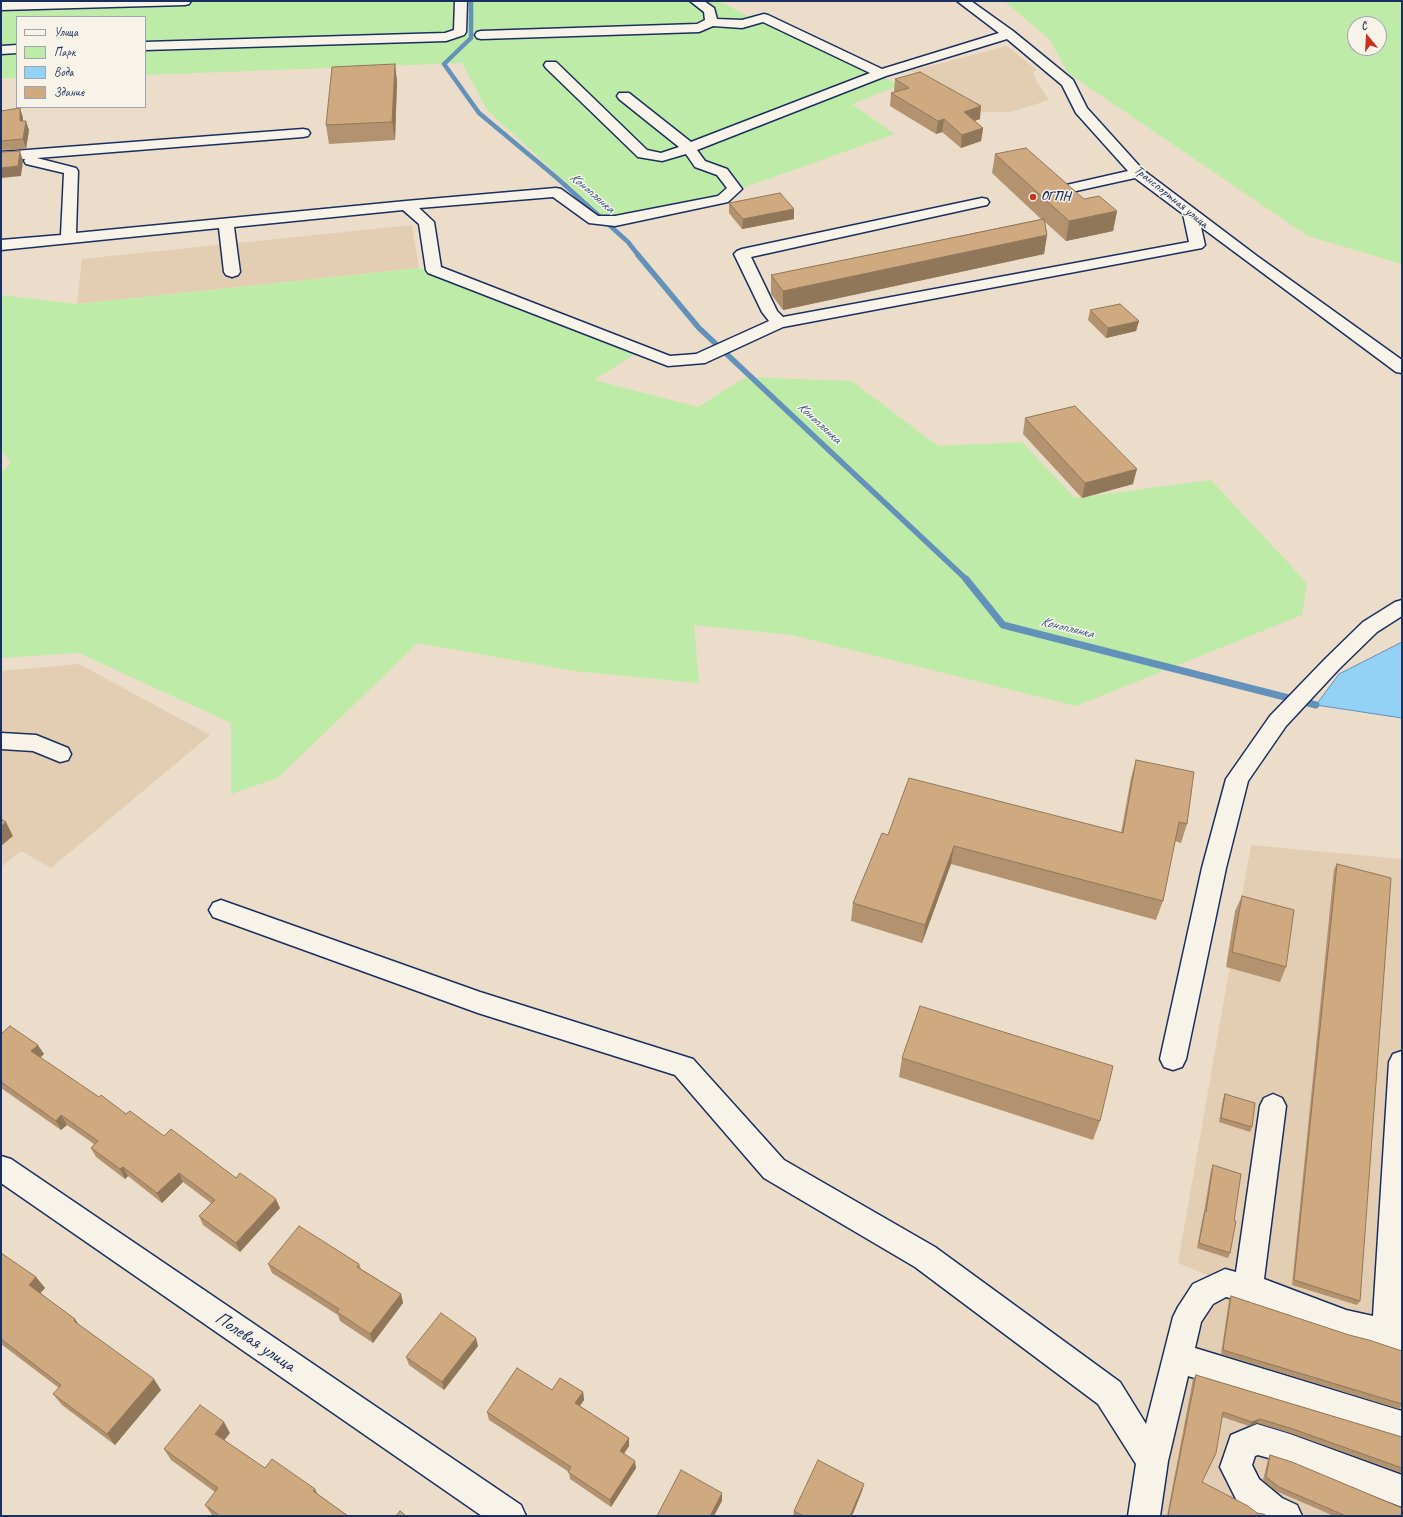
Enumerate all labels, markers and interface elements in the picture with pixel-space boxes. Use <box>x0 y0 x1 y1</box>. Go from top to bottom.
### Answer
legend <box>16 16 146 108</box>
north arrow <box>1347 16 1387 56</box>
text: С <box>1359 18 1368 33</box>
text: Улица <box>54 24 78 40</box>
text: Парк <box>54 44 75 60</box>
text: Вода <box>54 64 73 80</box>
text: Здание <box>54 84 84 100</box>
street label: Транспортная улица <box>1131 162 1211 232</box>
water label: Коноплянка <box>566 169 618 217</box>
place label: ОГПН <box>1041 189 1071 205</box>
marker: ОГПН <box>1028 192 1038 202</box>
water label: Коноплянка <box>794 399 844 447</box>
water label: Коноплянка <box>1039 613 1095 643</box>
street label: Полевая улица <box>211 1307 299 1377</box>

